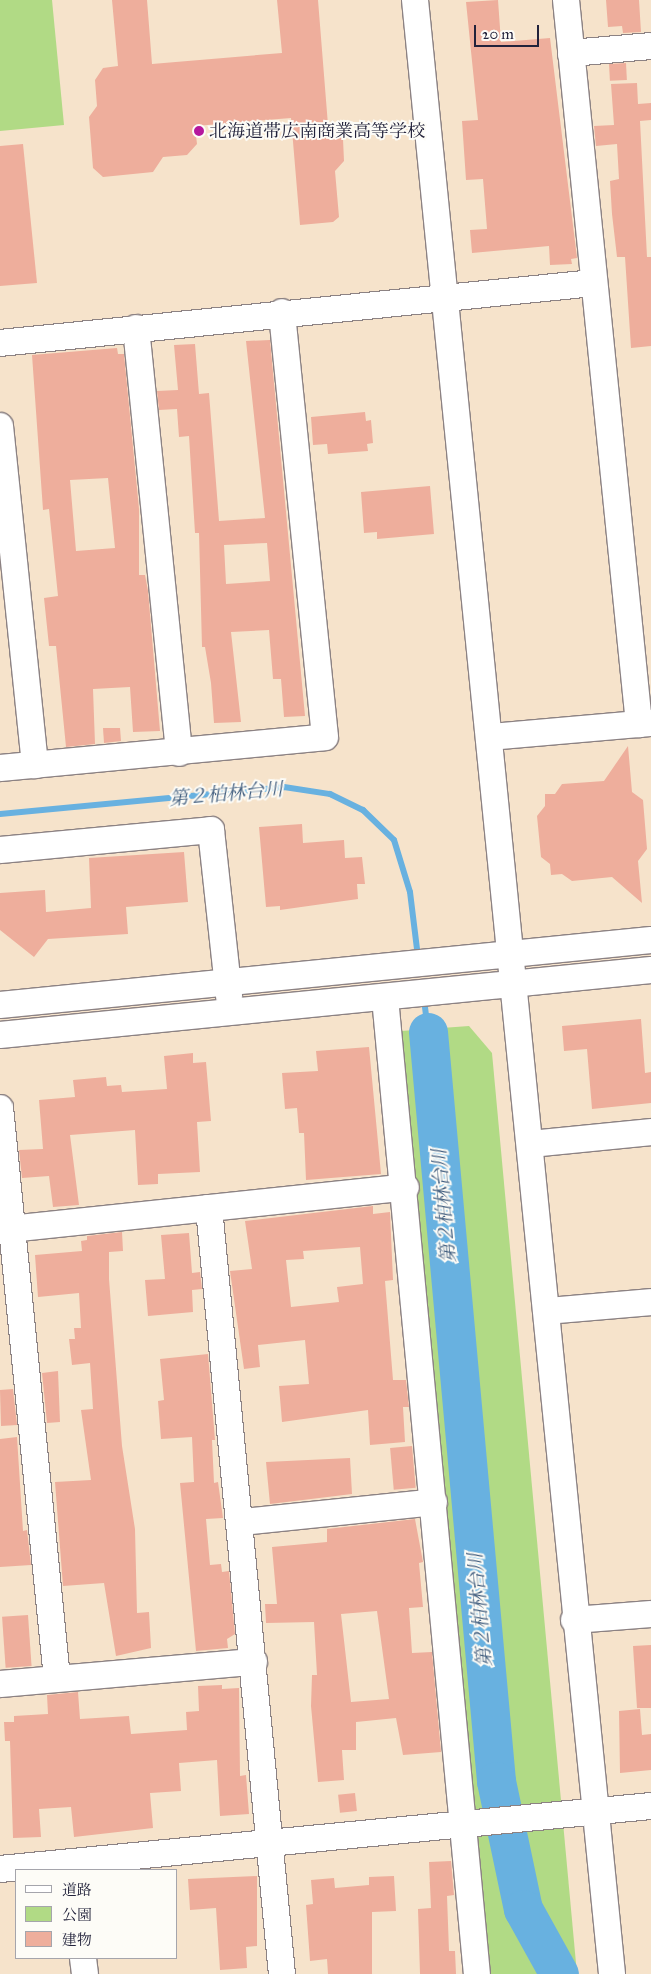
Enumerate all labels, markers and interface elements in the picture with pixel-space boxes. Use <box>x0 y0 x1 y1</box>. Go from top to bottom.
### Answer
scale bar <box>476 15 541 47</box>
text: 20 m <box>482 25 514 43</box>
place label: 北海道帯広南商業高等学校 <box>209 120 425 142</box>
marker: 北海道帯広南商業高等学校 <box>193 125 205 137</box>
water label: 第２柏林台川 <box>168 778 284 810</box>
water label: 第２柏林台川 <box>428 1148 460 1264</box>
water label: 第２柏林台川 <box>464 1552 496 1668</box>
legend <box>15 1869 178 1959</box>
text: 道路 <box>62 1881 92 1899</box>
text: 公園 <box>62 1906 92 1924</box>
text: 建物 <box>62 1931 92 1949</box>

